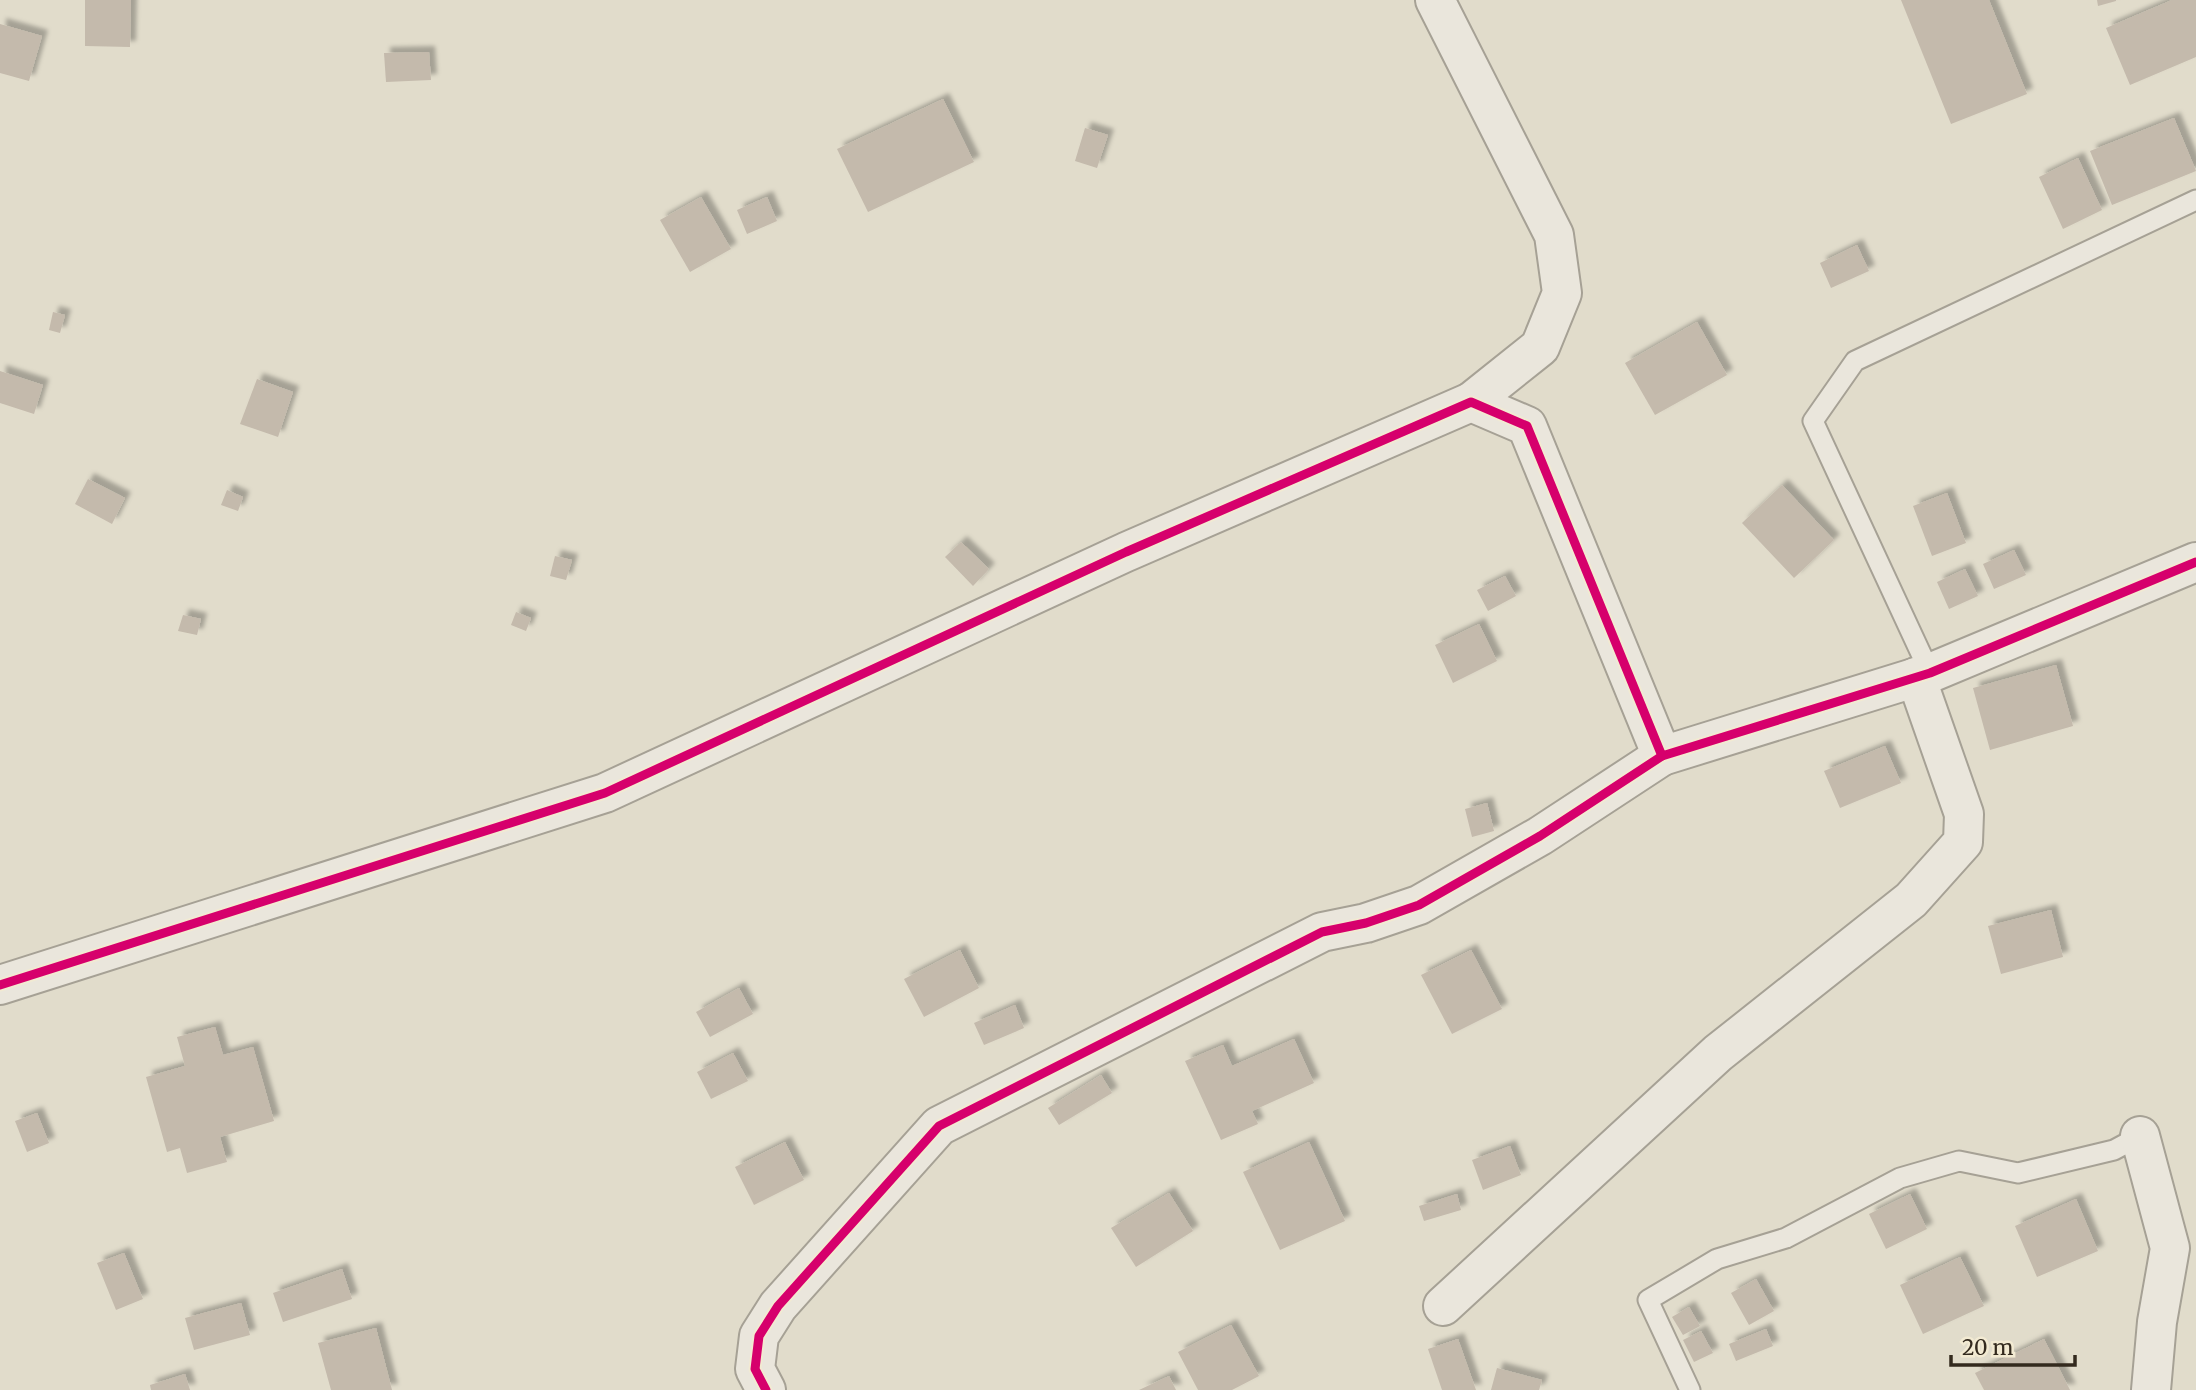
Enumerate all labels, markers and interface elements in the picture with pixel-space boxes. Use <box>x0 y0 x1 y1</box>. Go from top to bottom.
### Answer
scale bar <box>1951 1324 2075 1368</box>
text: 20 m <box>1962 1334 2014 1361</box>

